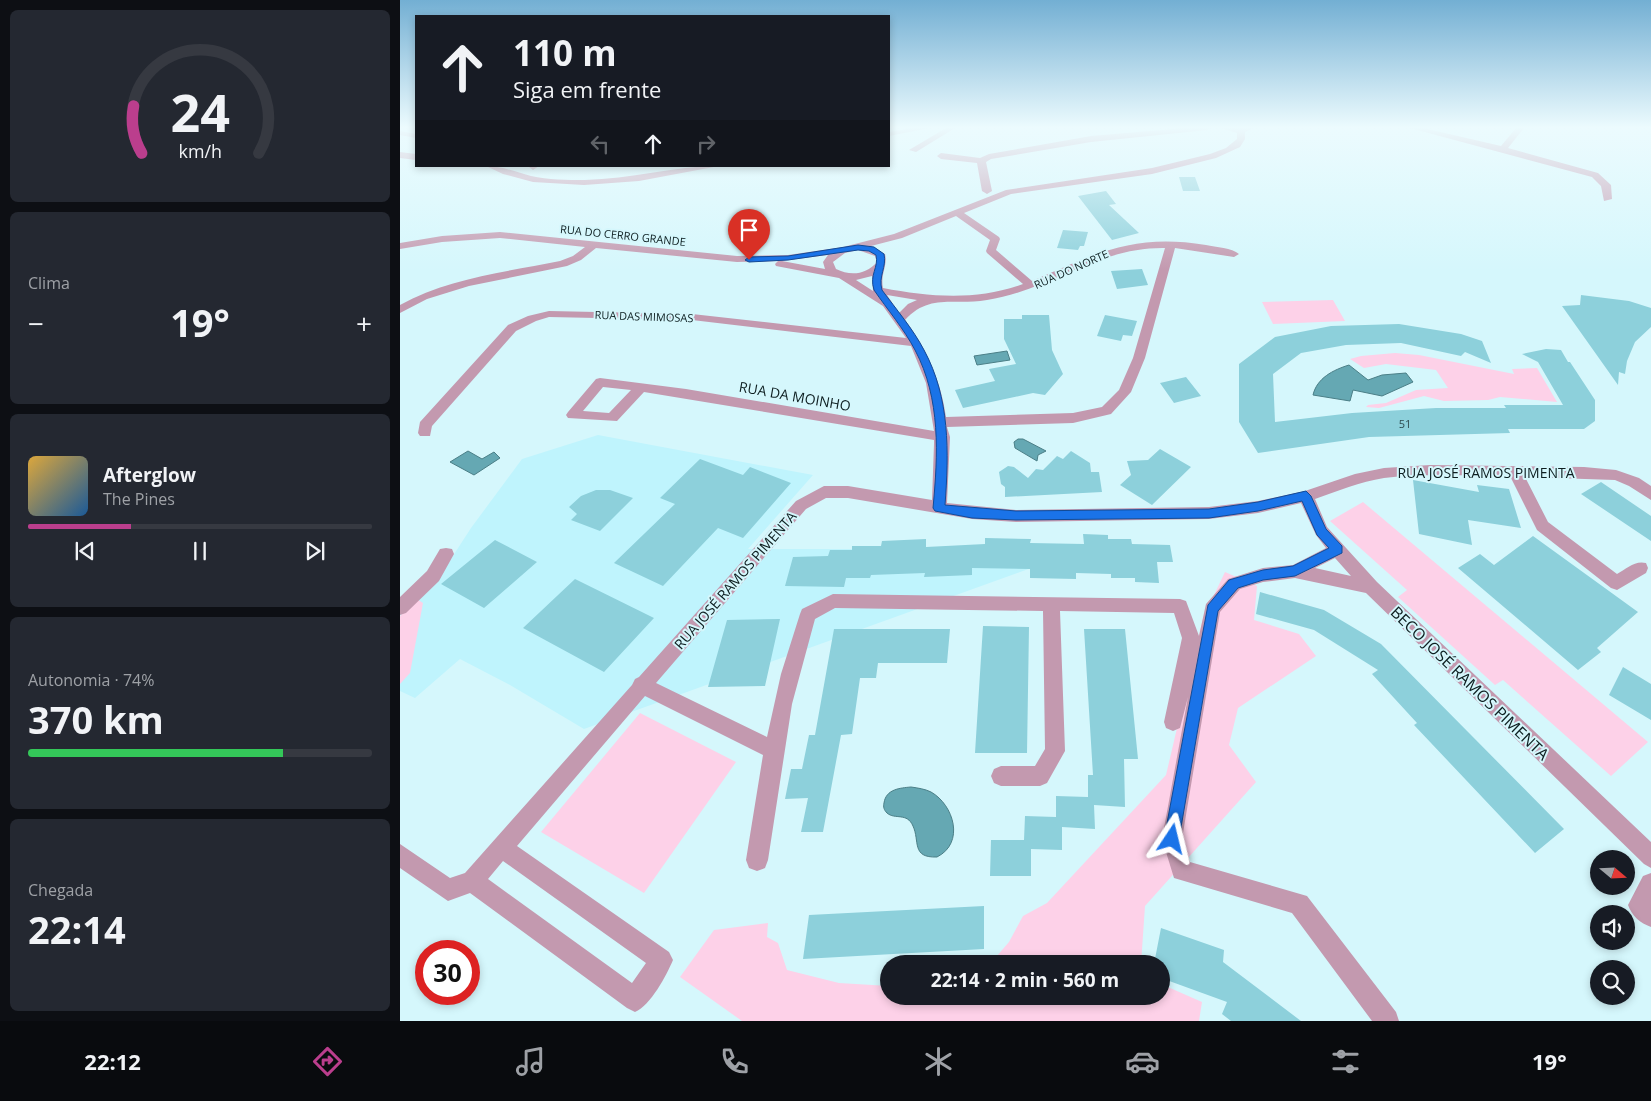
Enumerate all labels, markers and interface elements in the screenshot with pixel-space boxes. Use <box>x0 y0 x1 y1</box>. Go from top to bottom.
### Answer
text: 110 m <box>513 29 617 76</box>
icon: ahead <box>430 35 495 100</box>
text: Siga em frente <box>513 74 661 104</box>
text: 24 <box>170 76 230 147</box>
icon: left <box>586 130 614 158</box>
icon: ahead <box>639 130 667 158</box>
icon: right <box>692 130 720 158</box>
text: km/h <box>178 139 222 163</box>
pin <box>728 209 770 260</box>
icon: arrive <box>735 216 763 244</box>
street label: RUA DO CERRO GRANDE <box>559 221 687 249</box>
street label: RUA DO NORTE <box>1031 246 1111 292</box>
text: Clima <box>28 272 70 294</box>
text: 19° <box>170 296 230 348</box>
text: − <box>28 304 44 342</box>
text: + <box>356 304 372 342</box>
street label: RUA DAS MIMOSAS <box>594 307 694 325</box>
street label: RUA DA MOINHO <box>738 377 852 415</box>
house number: 51 <box>1399 416 1411 431</box>
text: Afterglow <box>103 462 196 488</box>
street label: RUA JOSÉ RAMOS PIMENTA <box>1397 463 1575 482</box>
text: The Pines <box>103 488 175 510</box>
street label: RUA JOSÉ RAMOS PIMENTA <box>670 507 800 653</box>
icon: previous <box>71 537 99 565</box>
icon: pause <box>186 537 214 565</box>
icon: next <box>301 537 329 565</box>
street label: BECO JOSÉ RAMOS PIMENTA <box>1386 601 1555 765</box>
text: Autonomia · 74% <box>28 669 154 691</box>
text: 370 km <box>28 693 164 745</box>
position arrow <box>1145 812 1197 864</box>
north arrow <box>1590 850 1635 895</box>
map controls <box>1590 850 1635 1005</box>
text: Chegada <box>28 879 93 901</box>
text: 22:14 <box>28 903 126 955</box>
button: sound <box>1590 905 1635 950</box>
speed limit sign: 30 <box>415 940 480 1005</box>
button: search <box>1590 960 1635 1005</box>
text: 22:14 · 2 min · 560 m <box>931 967 1119 993</box>
icon: directions <box>310 1044 345 1079</box>
icon: music <box>513 1044 548 1079</box>
icon: phone <box>717 1044 752 1079</box>
icon: climate <box>921 1044 956 1079</box>
icon: car <box>1125 1044 1160 1079</box>
icon: filters <box>1328 1044 1363 1079</box>
text: 22:12 <box>84 1046 141 1076</box>
text: 19° <box>1532 1046 1567 1076</box>

